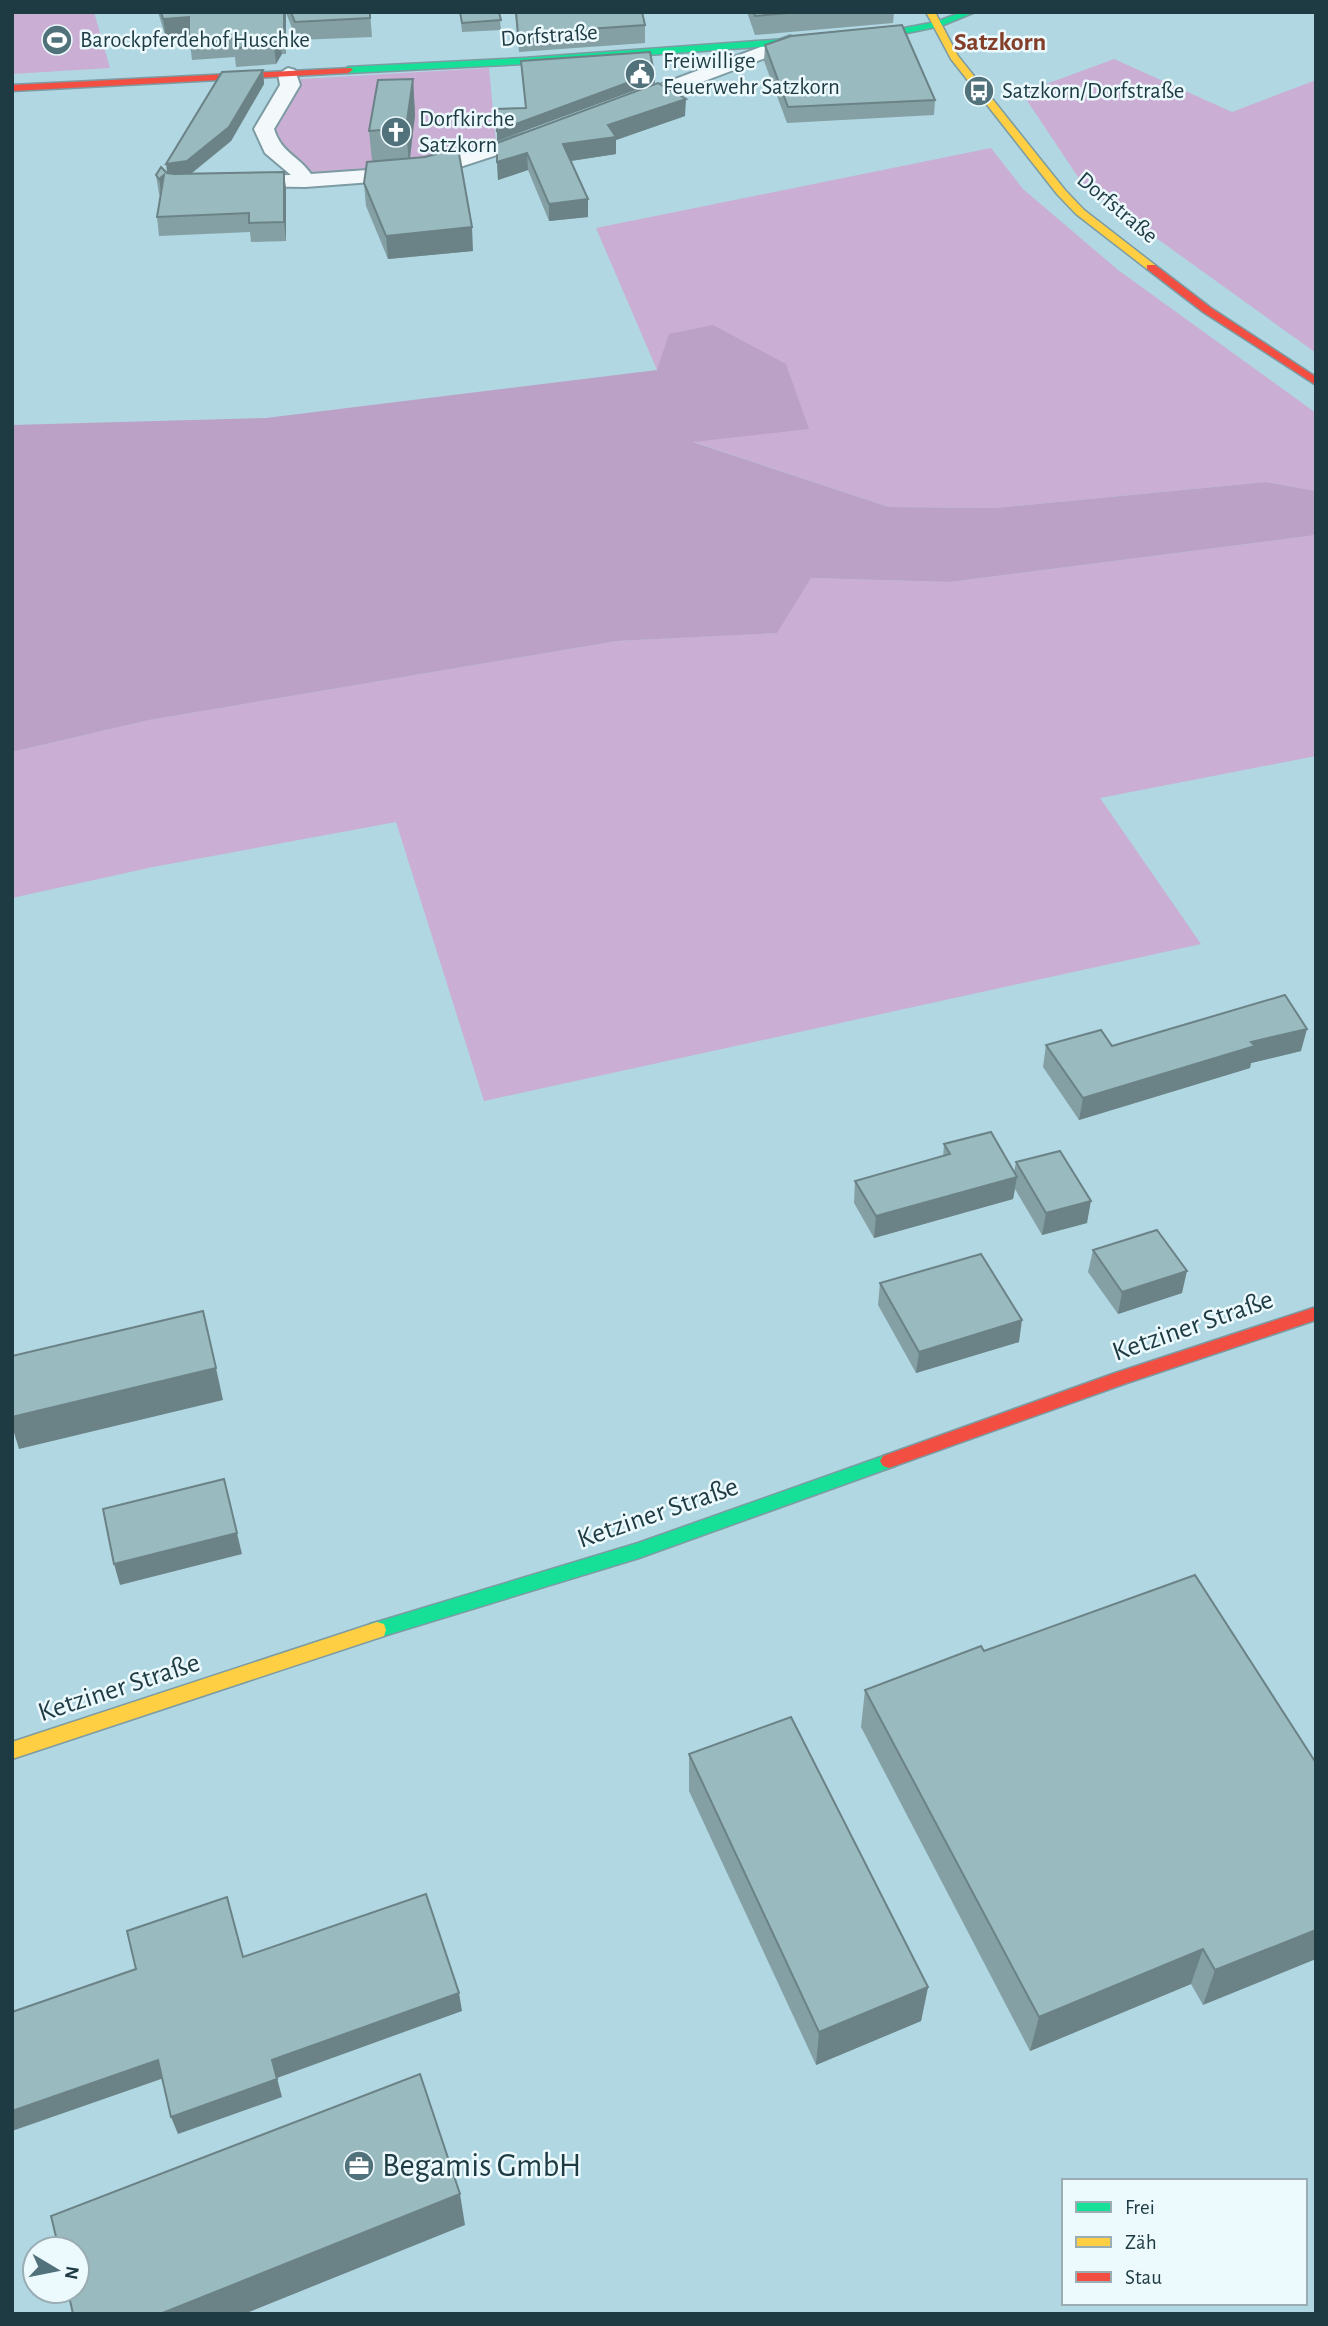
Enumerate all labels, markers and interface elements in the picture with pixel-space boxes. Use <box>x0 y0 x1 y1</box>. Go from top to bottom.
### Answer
street label: Dorfstraße <box>500 21 598 51</box>
sports icon: Barockpferdehof Huschke <box>40 23 74 57</box>
place label: Barockpferdehof Huschke <box>80 29 310 52</box>
district label: Satzkorn <box>954 29 1046 55</box>
place label: Freiwillige Feuerwehr Satzkorn <box>663 50 840 99</box>
public building icon: Freiwillige Feuerwehr Satzkorn <box>623 57 657 91</box>
bus stop icon: Satzkorn/Dorfstraße <box>962 74 996 108</box>
place label: Satzkorn/Dorfstraße <box>1002 80 1184 103</box>
place label: Dorfkirche Satzkorn <box>419 108 515 157</box>
church icon: Dorfkirche Satzkorn <box>379 115 413 149</box>
street label: Dorfstraße <box>1072 168 1162 248</box>
street label: Ketziner Straße <box>1109 1285 1277 1367</box>
street label: Ketziner Straße <box>574 1472 742 1554</box>
street label: Ketziner Straße <box>35 1649 203 1727</box>
office icon: Begamis GmbH <box>342 2149 376 2183</box>
place label: Begamis GmbH <box>382 2150 581 2183</box>
legend <box>1062 2179 1307 2305</box>
text: Frei <box>1125 2197 1155 2218</box>
text: Zäh <box>1125 2232 1157 2253</box>
north arrow <box>21 2235 91 2305</box>
text: N <box>61 2265 82 2281</box>
text: Stau <box>1125 2267 1162 2288</box>

